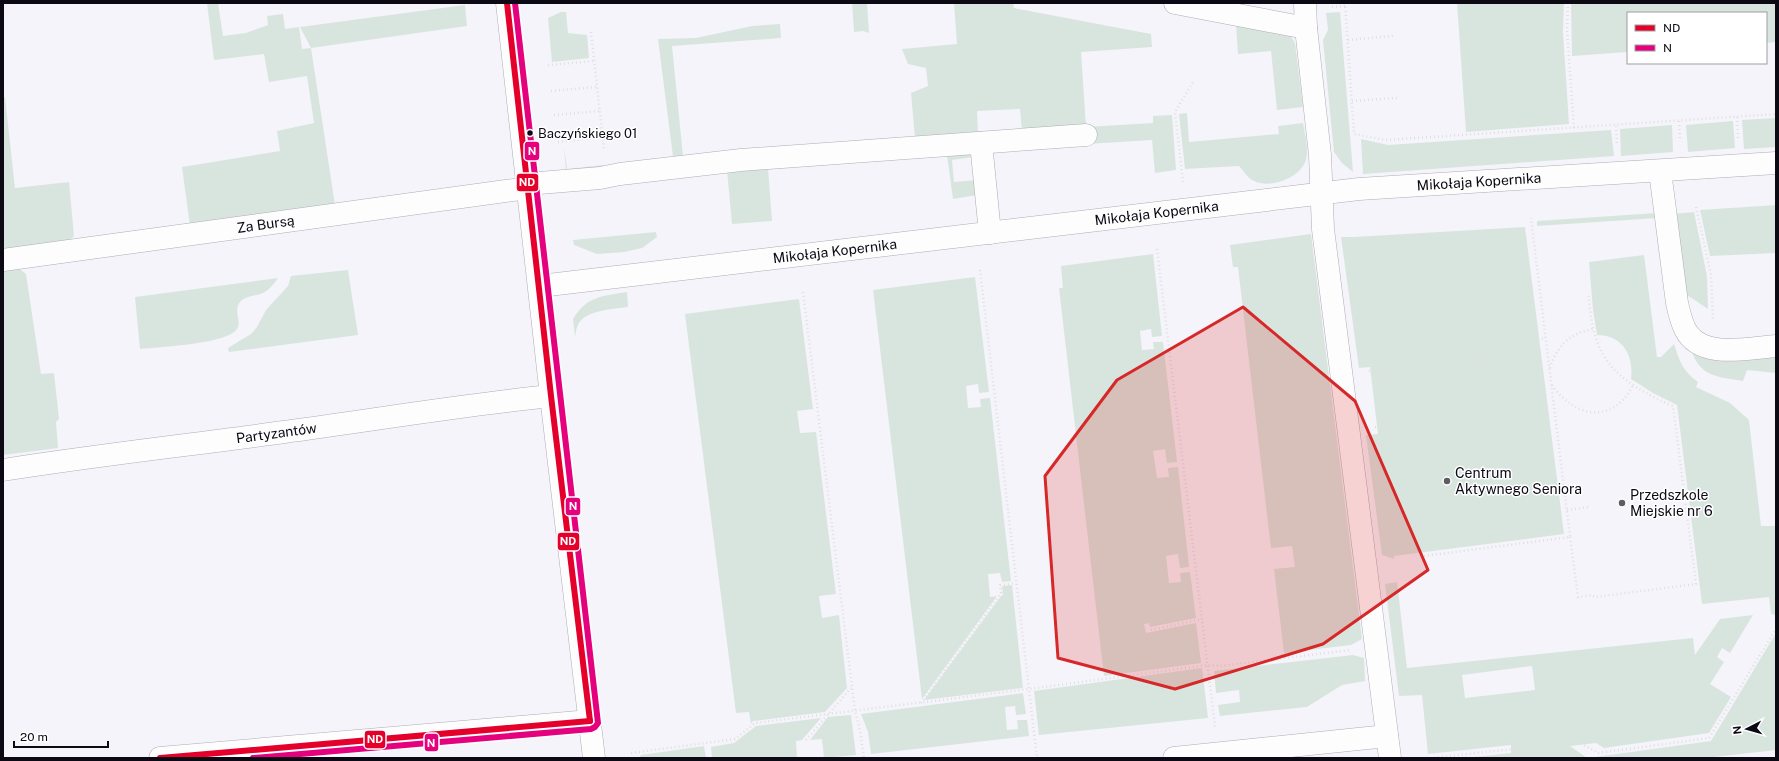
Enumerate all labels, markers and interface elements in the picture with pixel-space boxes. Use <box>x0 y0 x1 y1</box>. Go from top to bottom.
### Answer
legend <box>1627 12 1767 64</box>
text: ND <box>1663 21 1680 35</box>
text: N <box>1663 41 1672 55</box>
place label: Baczyńskiego 01 <box>538 126 637 141</box>
marker: Baczyńskiego 01 <box>525 128 535 138</box>
line badge: N <box>524 141 540 161</box>
text: N <box>528 145 536 157</box>
street label: Mikołaja Kopernika <box>1416 170 1542 193</box>
line badge: ND <box>516 173 539 192</box>
text: ND <box>519 176 535 188</box>
street label: Mikołaja Kopernika <box>1094 198 1220 228</box>
street label: Za Bursą <box>236 212 296 236</box>
street label: Mikołaja Kopernika <box>772 236 898 266</box>
street label: Partyzantów <box>235 420 318 446</box>
place label: Centrum Aktywnego Seniora <box>1455 465 1582 497</box>
marker: Centrum Aktywnego Seniora <box>1442 476 1452 486</box>
place label: Przedszkole Miejskie nr 6 <box>1630 487 1713 519</box>
line badge: N <box>565 497 581 516</box>
marker: Przedszkole Miejskie nr 6 <box>1617 498 1627 508</box>
text: N <box>569 500 577 512</box>
line badge: ND <box>557 532 580 551</box>
text: ND <box>560 535 576 547</box>
north arrow <box>1727 709 1767 749</box>
scale bar <box>14 723 108 749</box>
text: N <box>1731 725 1743 735</box>
text: 20 m <box>20 730 48 744</box>
line badge: ND <box>364 730 386 749</box>
text: ND <box>367 733 383 745</box>
line badge: N <box>424 733 439 752</box>
text: N <box>427 737 435 749</box>

